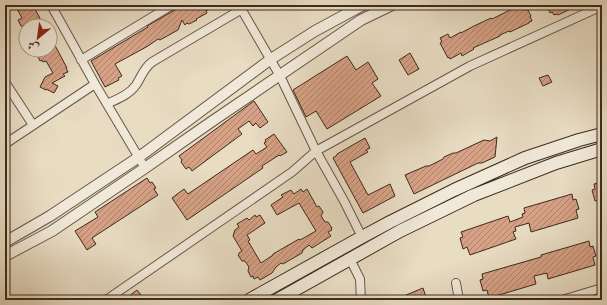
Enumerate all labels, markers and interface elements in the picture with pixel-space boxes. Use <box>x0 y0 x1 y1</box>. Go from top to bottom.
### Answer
north arrow <box>18 18 58 58</box>
text: ش <box>25 38 41 55</box>

